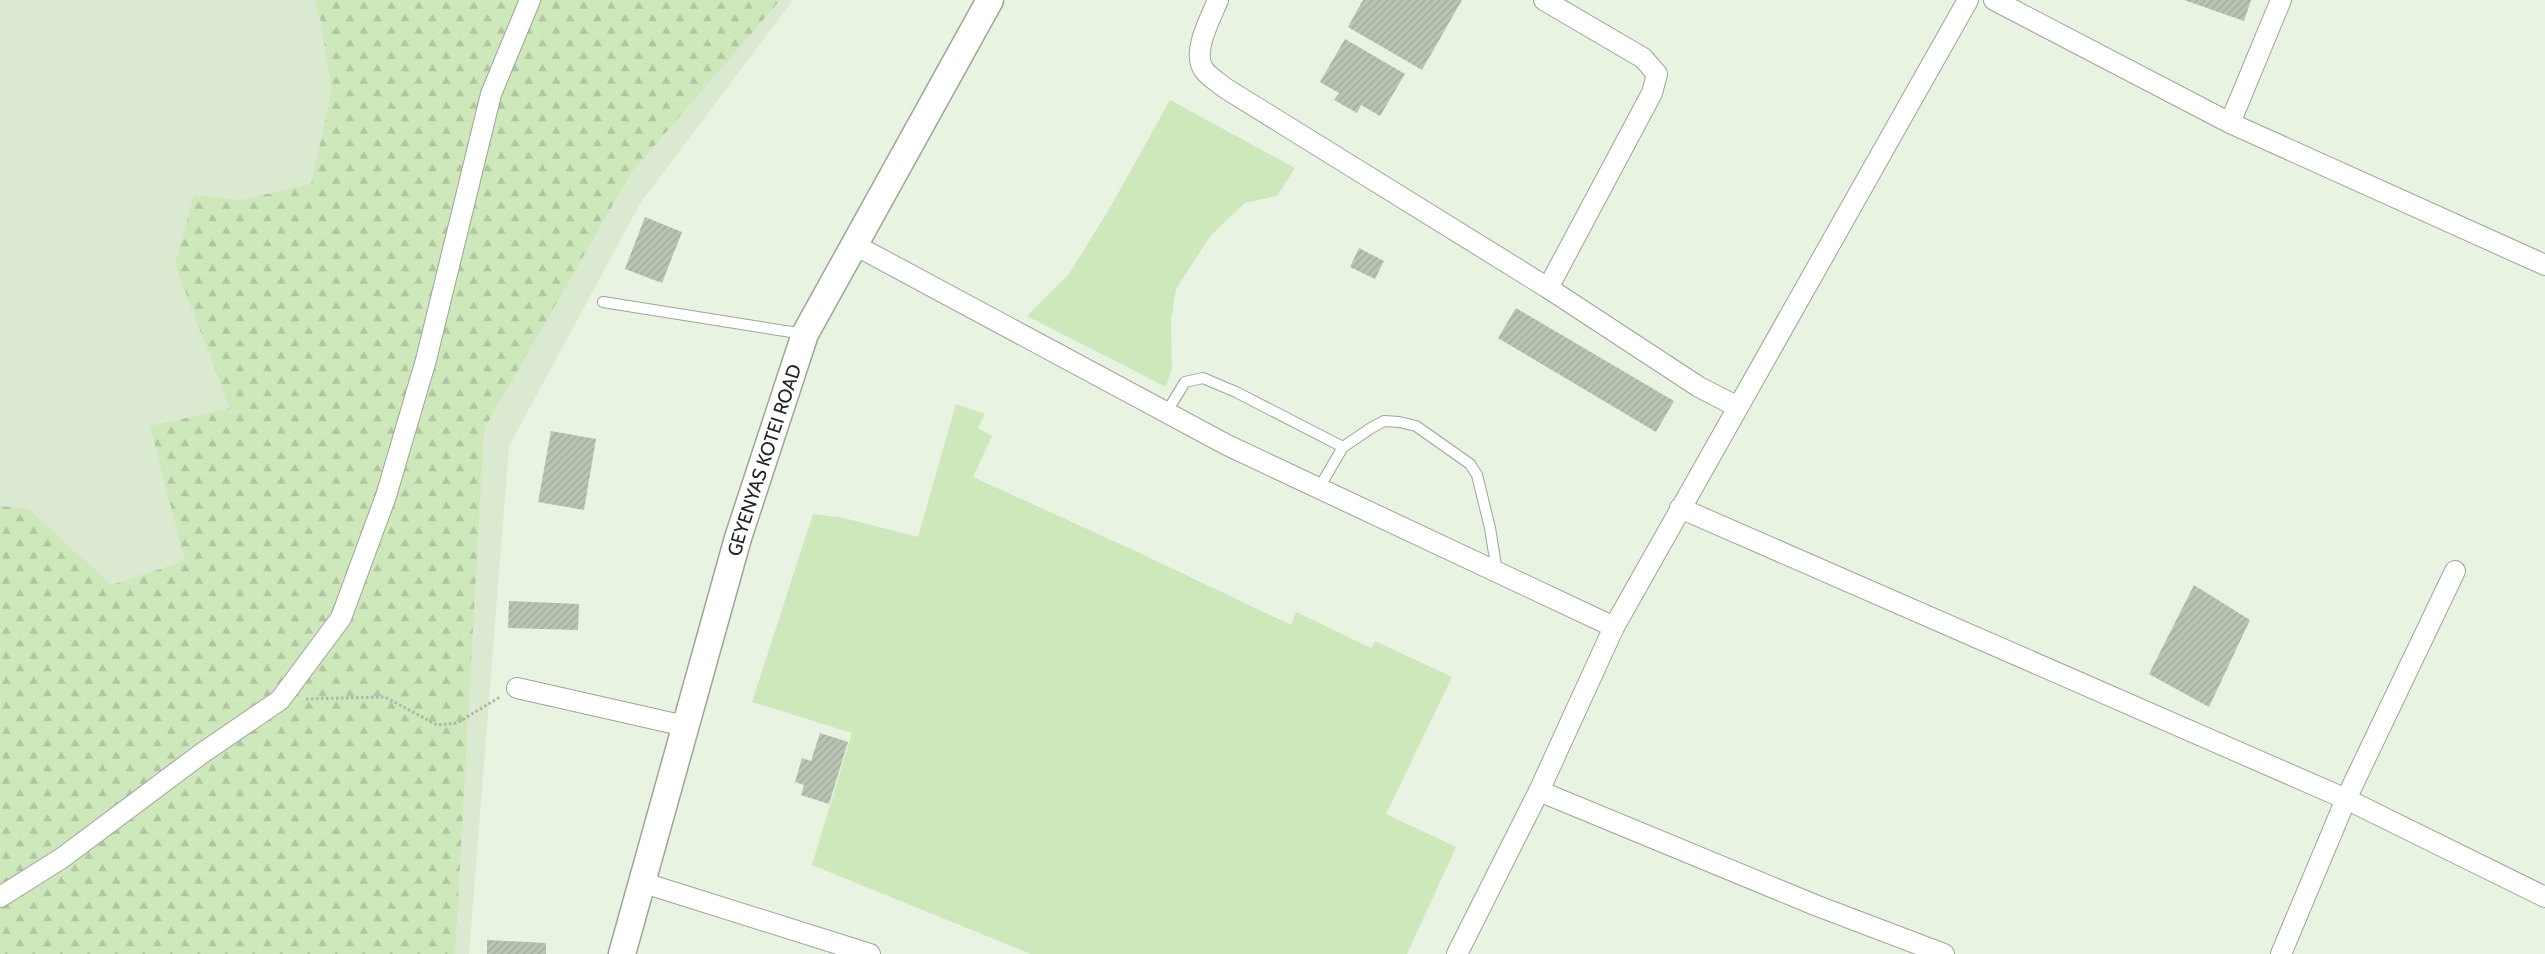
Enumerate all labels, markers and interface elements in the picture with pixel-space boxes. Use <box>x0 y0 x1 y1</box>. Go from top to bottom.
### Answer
street label: GEYENYAS KOTEI ROAD <box>723 361 806 559</box>

